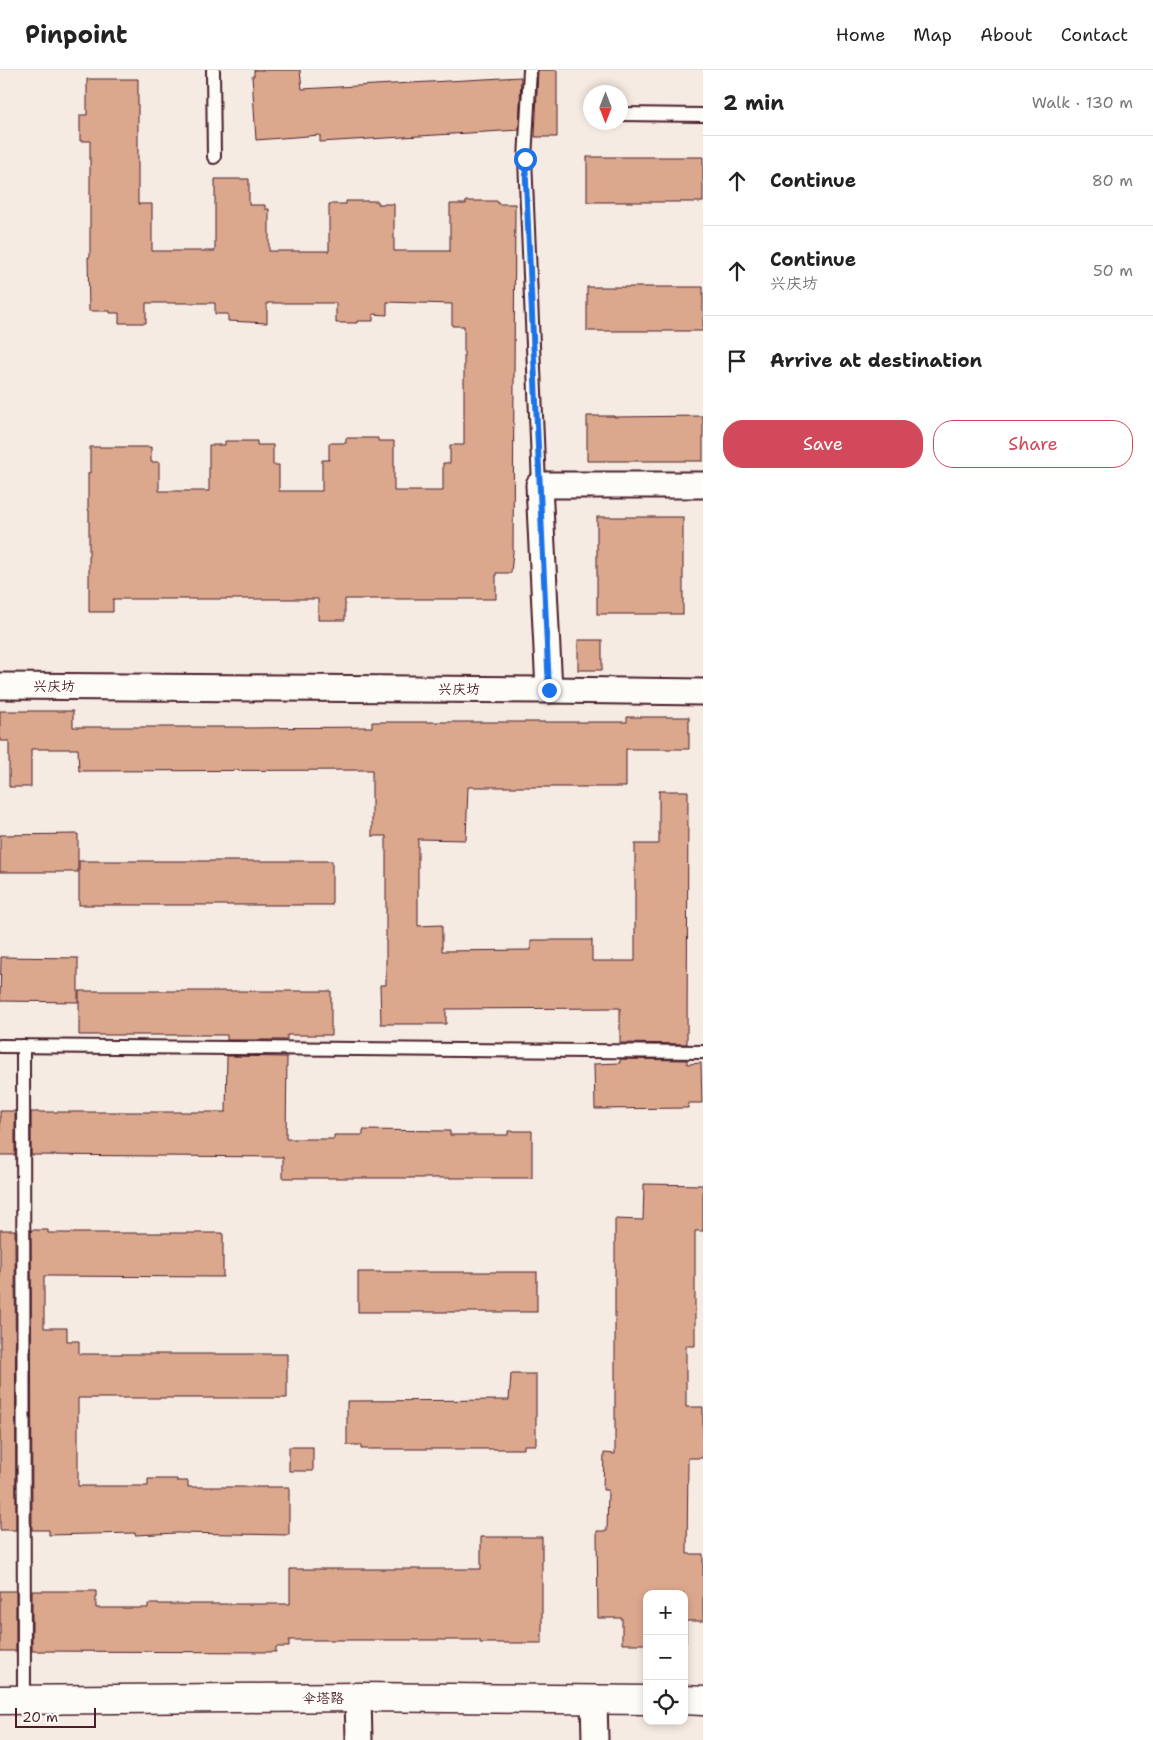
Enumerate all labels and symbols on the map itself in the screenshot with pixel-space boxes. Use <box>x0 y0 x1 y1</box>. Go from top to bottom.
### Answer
north arrow <box>583 85 628 130</box>
route start <box>514 148 537 171</box>
street label: 兴庆坊 <box>33 677 75 695</box>
route end <box>538 679 561 702</box>
street label: 兴庆坊 <box>438 680 480 698</box>
street label: 伞塔路 <box>302 1689 344 1707</box>
scale bar <box>15 1705 96 1728</box>

